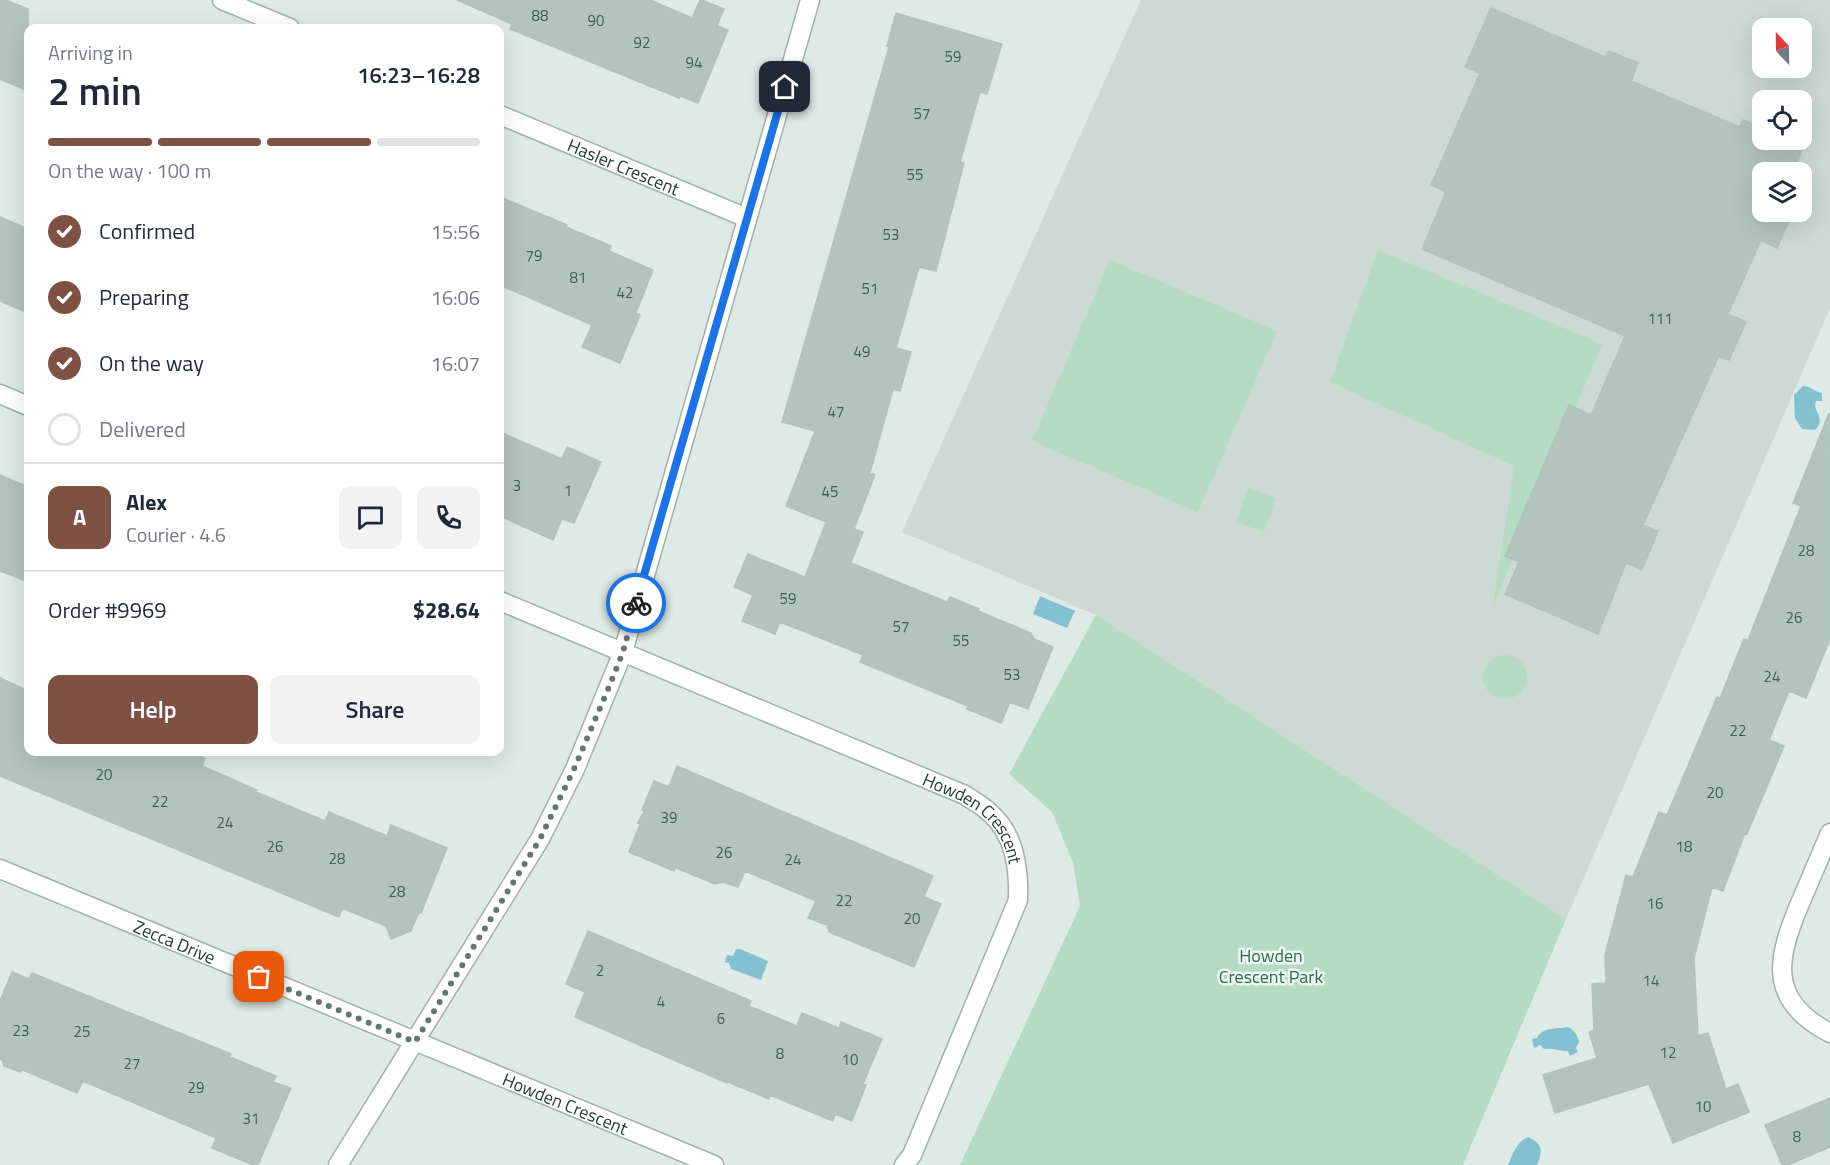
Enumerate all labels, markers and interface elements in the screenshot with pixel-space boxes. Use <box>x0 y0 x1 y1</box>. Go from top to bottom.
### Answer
house number: 88 <box>532 4 548 27</box>
house number: 90 <box>588 9 604 32</box>
north arrow <box>1752 18 1812 78</box>
map controls <box>1752 18 1812 222</box>
house number: 92 <box>634 31 650 54</box>
text: Arriving in <box>48 37 133 68</box>
house number: 59 <box>945 45 961 68</box>
house number: 94 <box>686 51 702 74</box>
text: 16:23–16:28 <box>357 58 480 92</box>
text: 2 min <box>48 61 142 120</box>
pin <box>759 61 810 112</box>
icon: home <box>768 70 801 103</box>
button: locate <box>1752 90 1812 150</box>
house number: 57 <box>914 102 930 125</box>
street label: Hasler Crescent <box>564 131 684 202</box>
text: On the way · 100 m <box>48 155 211 186</box>
button: layers <box>1752 162 1812 222</box>
house number: 55 <box>907 163 923 186</box>
text: Confirmed <box>99 214 195 248</box>
icon: check <box>48 215 81 248</box>
text: 15:56 <box>431 216 480 247</box>
house number: 53 <box>883 223 899 246</box>
house number: 79 <box>526 244 542 267</box>
house number: 81 <box>570 266 586 289</box>
house number: 51 <box>862 277 878 300</box>
text: Preparing <box>99 280 189 314</box>
icon: check <box>48 281 81 314</box>
house number: 42 <box>617 281 633 304</box>
text: 16:06 <box>431 282 480 313</box>
house number: 111 <box>1647 307 1673 330</box>
house number: 49 <box>854 340 870 363</box>
text: On the way <box>99 346 204 380</box>
icon: check <box>48 347 81 380</box>
text: 16:07 <box>431 348 480 379</box>
house number: 47 <box>828 400 844 423</box>
text: Delivered <box>99 412 186 446</box>
house number: 3 <box>513 474 521 497</box>
house number: 1 <box>564 479 572 502</box>
house number: 45 <box>822 480 838 503</box>
text: Alex <box>126 485 167 519</box>
button: chat <box>339 486 402 549</box>
button: phone <box>417 486 480 549</box>
text: A <box>73 500 86 534</box>
text: Courier · 4.6 <box>126 519 226 550</box>
house number: 28 <box>1798 539 1814 562</box>
courier <box>606 573 666 633</box>
icon: bike <box>620 587 653 620</box>
house number: 59 <box>780 587 796 610</box>
text: Order #9969 <box>48 593 167 627</box>
text: $28.64 <box>413 593 480 627</box>
house number: 26 <box>1786 606 1802 629</box>
house number: 57 <box>893 615 909 638</box>
house number: 55 <box>953 629 969 652</box>
house number: 53 <box>1004 663 1020 686</box>
house number: 24 <box>1764 665 1780 688</box>
button: Help <box>48 675 258 744</box>
button: Share <box>270 675 480 744</box>
house number: 22 <box>1730 719 1746 742</box>
house number: 20 <box>96 763 112 786</box>
street label: Howden Crescent <box>919 765 1029 867</box>
house number: 20 <box>1707 781 1723 804</box>
house number: 22 <box>152 790 168 813</box>
house number: 39 <box>661 806 677 829</box>
house number: 24 <box>217 811 233 834</box>
house number: 26 <box>267 835 283 858</box>
house number: 18 <box>1676 835 1692 858</box>
house number: 26 <box>716 841 732 864</box>
house number: 28 <box>329 847 345 870</box>
house number: 24 <box>785 848 801 871</box>
house number: 28 <box>389 880 405 903</box>
house number: 22 <box>836 889 852 912</box>
house number: 16 <box>1647 892 1663 915</box>
house number: 20 <box>904 907 920 930</box>
street label: Zecca Drive <box>129 912 220 970</box>
park label: Howden Crescent Park <box>1219 942 1324 990</box>
pin <box>233 951 284 1002</box>
house number: 2 <box>596 959 604 982</box>
icon: bag <box>242 960 275 993</box>
house number: 14 <box>1643 969 1659 992</box>
house number: 4 <box>657 990 665 1013</box>
house number: 6 <box>717 1007 725 1030</box>
house number: 23 <box>13 1019 29 1042</box>
house number: 25 <box>74 1020 90 1043</box>
house number: 12 <box>1660 1041 1676 1064</box>
house number: 8 <box>776 1042 784 1065</box>
house number: 10 <box>842 1048 858 1071</box>
house number: 27 <box>124 1052 140 1075</box>
street label: Howden Crescent <box>499 1065 633 1142</box>
house number: 29 <box>188 1076 204 1099</box>
house number: 10 <box>1695 1095 1711 1118</box>
house number: 31 <box>243 1107 259 1130</box>
house number: 8 <box>1793 1125 1801 1148</box>

